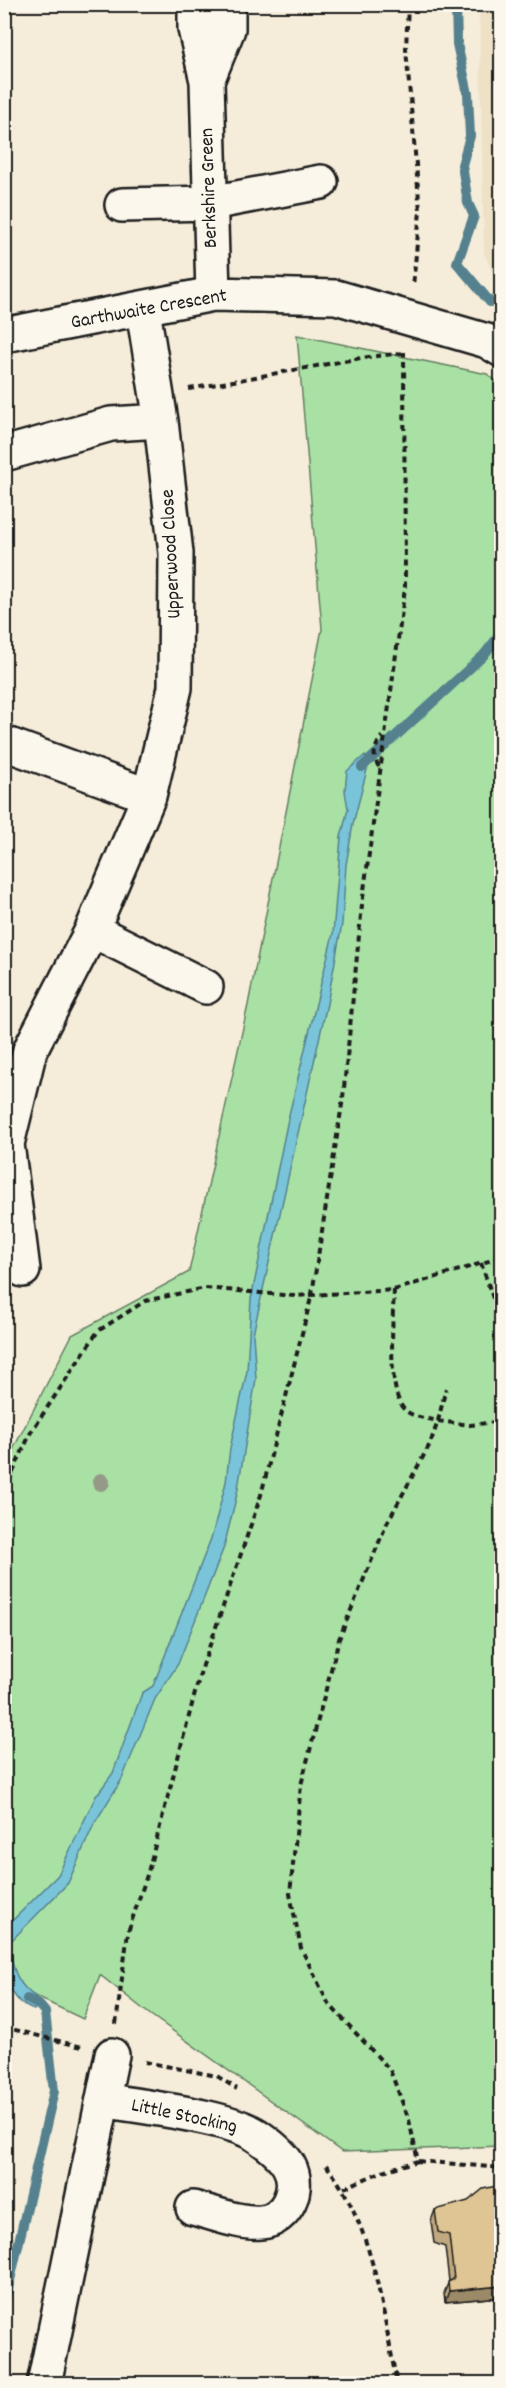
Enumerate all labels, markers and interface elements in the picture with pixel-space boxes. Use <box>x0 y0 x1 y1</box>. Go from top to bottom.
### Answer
street label: Berkshire Green <box>194 127 226 249</box>
street label: Garthwaite Crescent <box>69 282 229 338</box>
street label: Upperwood Close <box>155 488 189 619</box>
street label: Little Stocking <box>128 2092 240 2142</box>

